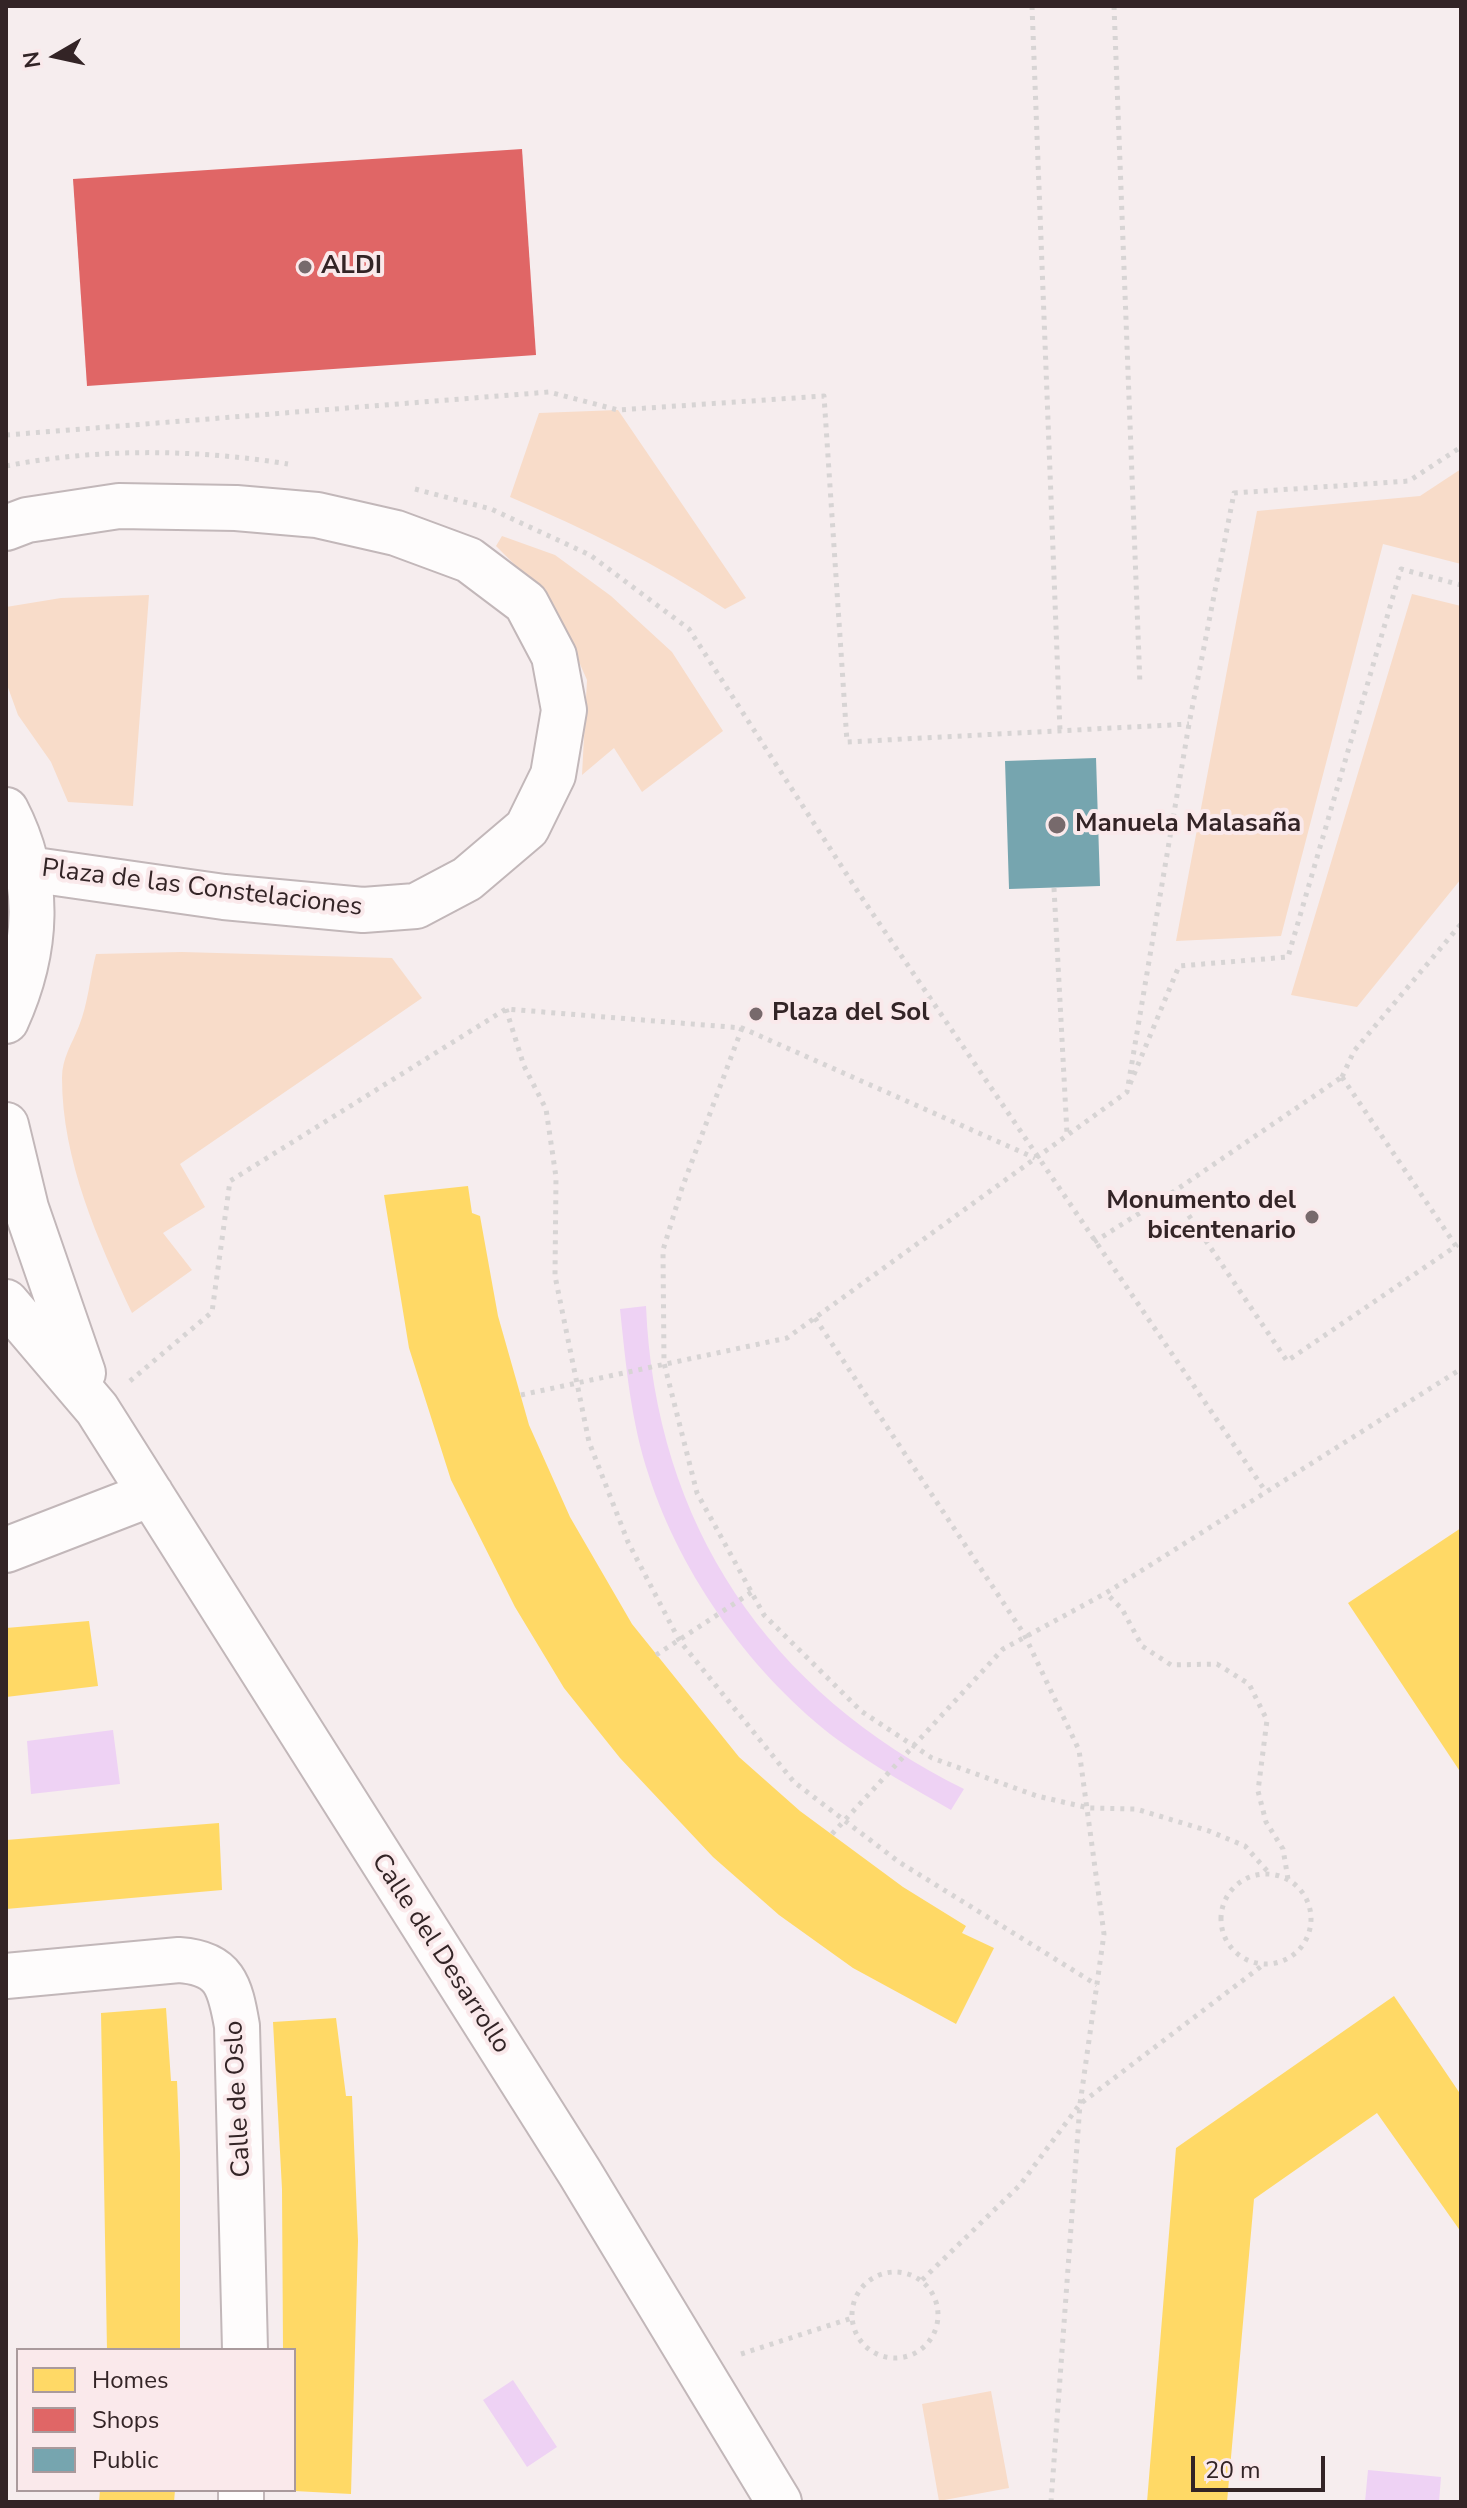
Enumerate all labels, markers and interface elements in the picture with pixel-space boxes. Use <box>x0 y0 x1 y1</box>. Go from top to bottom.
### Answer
north arrow <box>16 16 96 96</box>
text: N <box>16 49 48 70</box>
place label: ALDI <box>321 251 382 283</box>
marker: ALDI <box>296 258 314 276</box>
place label: Manuela Malasaña <box>1075 809 1301 841</box>
marker: Manuela Malasaña <box>1046 814 1068 836</box>
street label: Plaza de las Constelaciones <box>40 854 364 924</box>
place label: Plaza del Sol <box>772 998 930 1030</box>
marker: Plaza del Sol <box>747 1005 765 1023</box>
place label: Monumento del bicentenario <box>1106 1186 1296 1248</box>
marker: Monumento del bicentenario <box>1303 1208 1321 1226</box>
street label: Calle del Desarrollo <box>364 1848 516 2060</box>
street label: Calle de Oslo <box>219 2020 259 2178</box>
legend <box>16 2348 296 2492</box>
text: Homes <box>92 2364 168 2396</box>
text: Shops <box>92 2404 159 2436</box>
scale bar <box>1195 2440 1329 2490</box>
text: Public <box>92 2444 158 2476</box>
text: 20 m <box>1205 2454 1261 2486</box>

